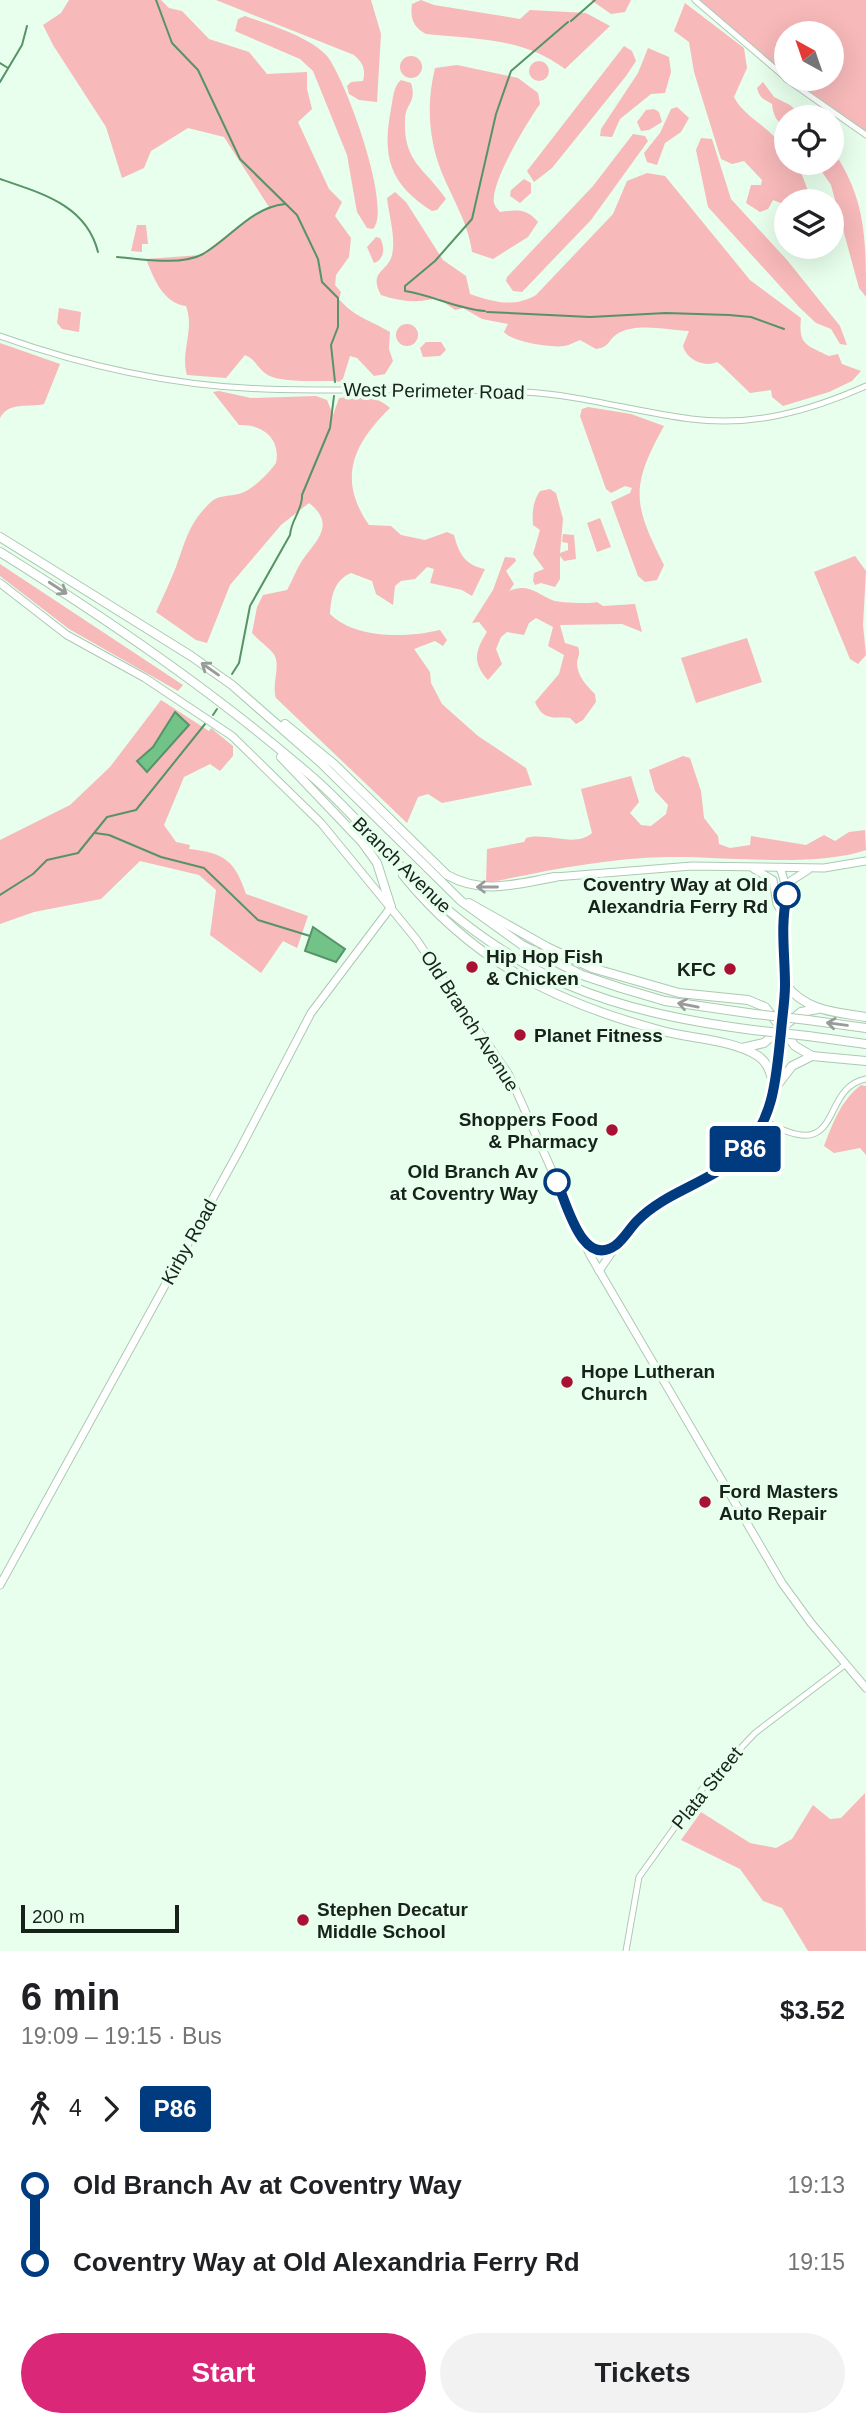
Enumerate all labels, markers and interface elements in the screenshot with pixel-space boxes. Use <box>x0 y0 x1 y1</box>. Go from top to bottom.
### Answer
north arrow <box>774 21 844 91</box>
map controls <box>774 21 844 259</box>
button: locate <box>774 105 844 175</box>
button: layers <box>774 189 844 259</box>
street label: West Perimeter Road <box>343 379 525 403</box>
one-way arrow <box>47 582 67 596</box>
one-way arrow <box>201 662 220 676</box>
street label: Branch Avenue <box>348 813 456 917</box>
place label: Coventry Way at Old Alexandria Ferry Rd <box>583 874 768 917</box>
one-way arrow <box>476 880 499 894</box>
marker: Coventry Way at Old Alexandria Ferry Rd <box>774 882 800 908</box>
place label: Hip Hop Fish & Chicken <box>486 946 603 989</box>
street label: Old Branch Avenue <box>417 947 523 1095</box>
marker: Hip Hop Fish & Chicken <box>464 959 480 975</box>
place label: KFC <box>677 959 716 980</box>
marker: KFC <box>722 961 738 977</box>
one-way arrow <box>677 998 700 1012</box>
one-way arrow <box>826 1017 849 1030</box>
place label: Planet Fitness <box>534 1025 663 1046</box>
marker: Planet Fitness <box>512 1027 528 1043</box>
place label: Shoppers Food & Pharmacy <box>459 1109 598 1152</box>
marker: Shoppers Food & Pharmacy <box>604 1122 620 1138</box>
line badge: P86 <box>705 1126 785 1172</box>
text: P86 <box>724 1135 766 1162</box>
place label: Old Branch Av at Coventry Way <box>390 1161 538 1204</box>
marker: Old Branch Av at Coventry Way <box>544 1169 570 1195</box>
street label: Kirby Road <box>157 1196 221 1288</box>
place label: Hope Lutheran Church <box>581 1361 715 1404</box>
marker: Hope Lutheran Church <box>559 1374 575 1390</box>
place label: Ford Masters Auto Repair <box>719 1481 838 1524</box>
marker: Ford Masters Auto Repair <box>697 1494 713 1510</box>
street label: Plata Street <box>668 1742 747 1833</box>
place label: Stephen Decatur Middle School <box>317 1899 469 1942</box>
scale bar <box>21 1902 178 1934</box>
text: 200 m <box>32 1906 85 1927</box>
marker: Stephen Decatur Middle School <box>295 1912 311 1928</box>
text: 6 min <box>21 1976 120 2018</box>
text: $3.52 <box>780 1995 845 2025</box>
text: 19:09 – 19:15 · Bus <box>21 2023 222 2049</box>
icon: walk <box>21 2090 59 2128</box>
icon: forward <box>92 2090 130 2128</box>
text: 4 <box>69 2095 82 2121</box>
text: P86 <box>154 2095 197 2122</box>
text: Old Branch Av at Coventry Way <box>73 2170 462 2200</box>
text: 19:13 <box>787 2172 845 2198</box>
text: Coventry Way at Old Alexandria Ferry Rd <box>73 2247 580 2277</box>
text: 19:15 <box>787 2249 845 2275</box>
button: Start <box>21 2333 426 2413</box>
button: Tickets <box>440 2333 845 2413</box>

